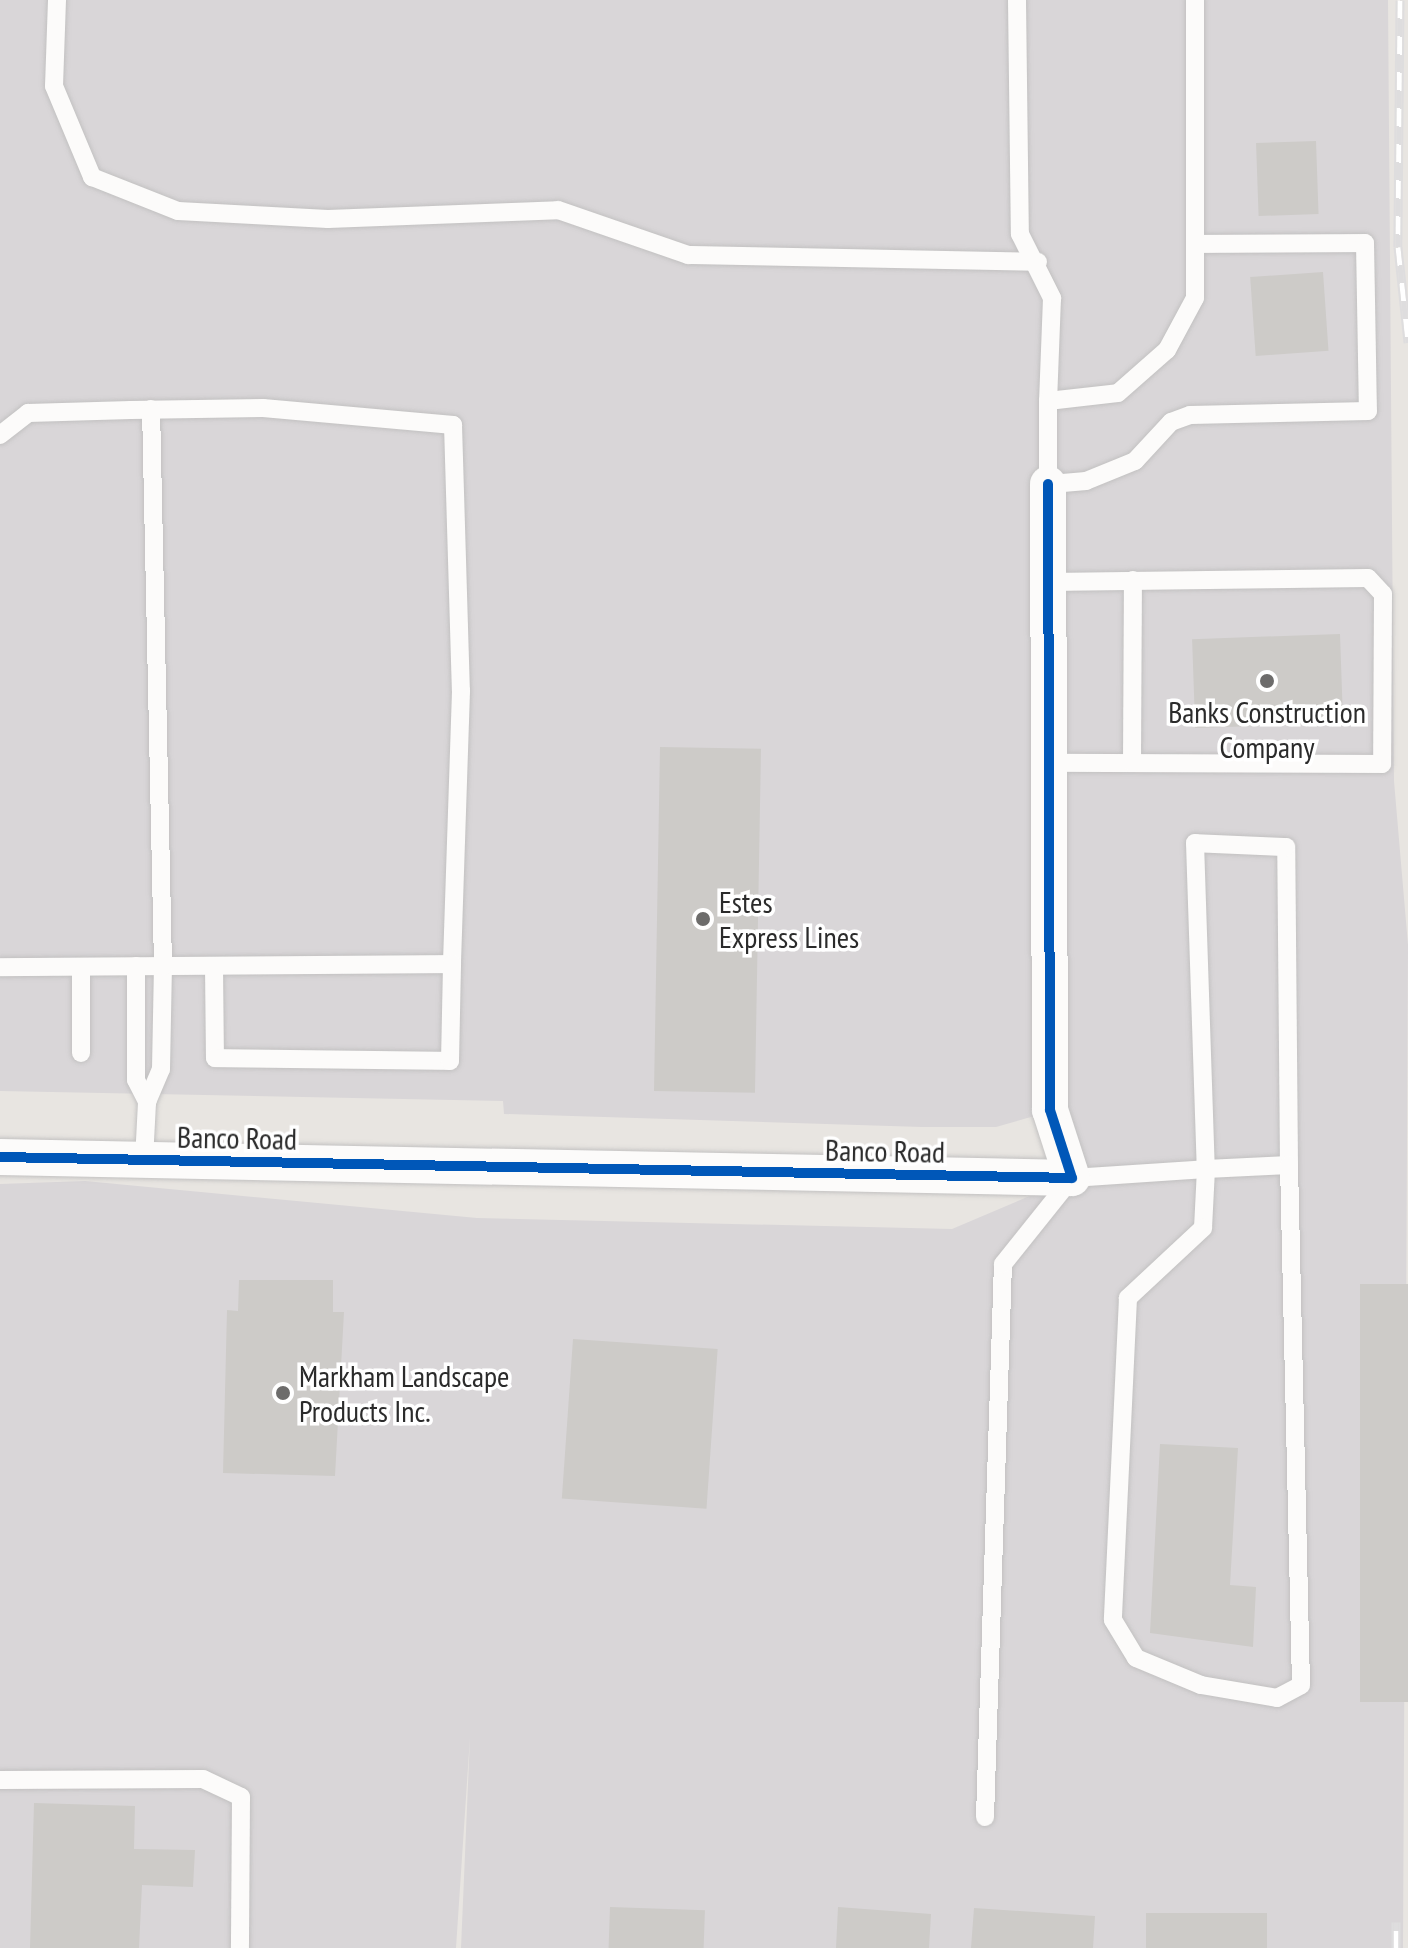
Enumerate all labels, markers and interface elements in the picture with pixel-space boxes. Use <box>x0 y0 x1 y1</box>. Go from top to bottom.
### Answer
marker: Banks Construction Company <box>1258 672 1276 690</box>
place label: Banks Construction Company <box>1168 694 1366 764</box>
place label: Estes Express Lines <box>719 884 859 954</box>
marker: Estes Express Lines <box>694 910 712 928</box>
street label: Banco Road <box>177 1119 297 1157</box>
street label: Banco Road <box>825 1132 945 1170</box>
place label: Markham Landscape Products Inc. <box>299 1358 510 1428</box>
marker: Markham Landscape Products Inc. <box>274 1384 292 1402</box>

